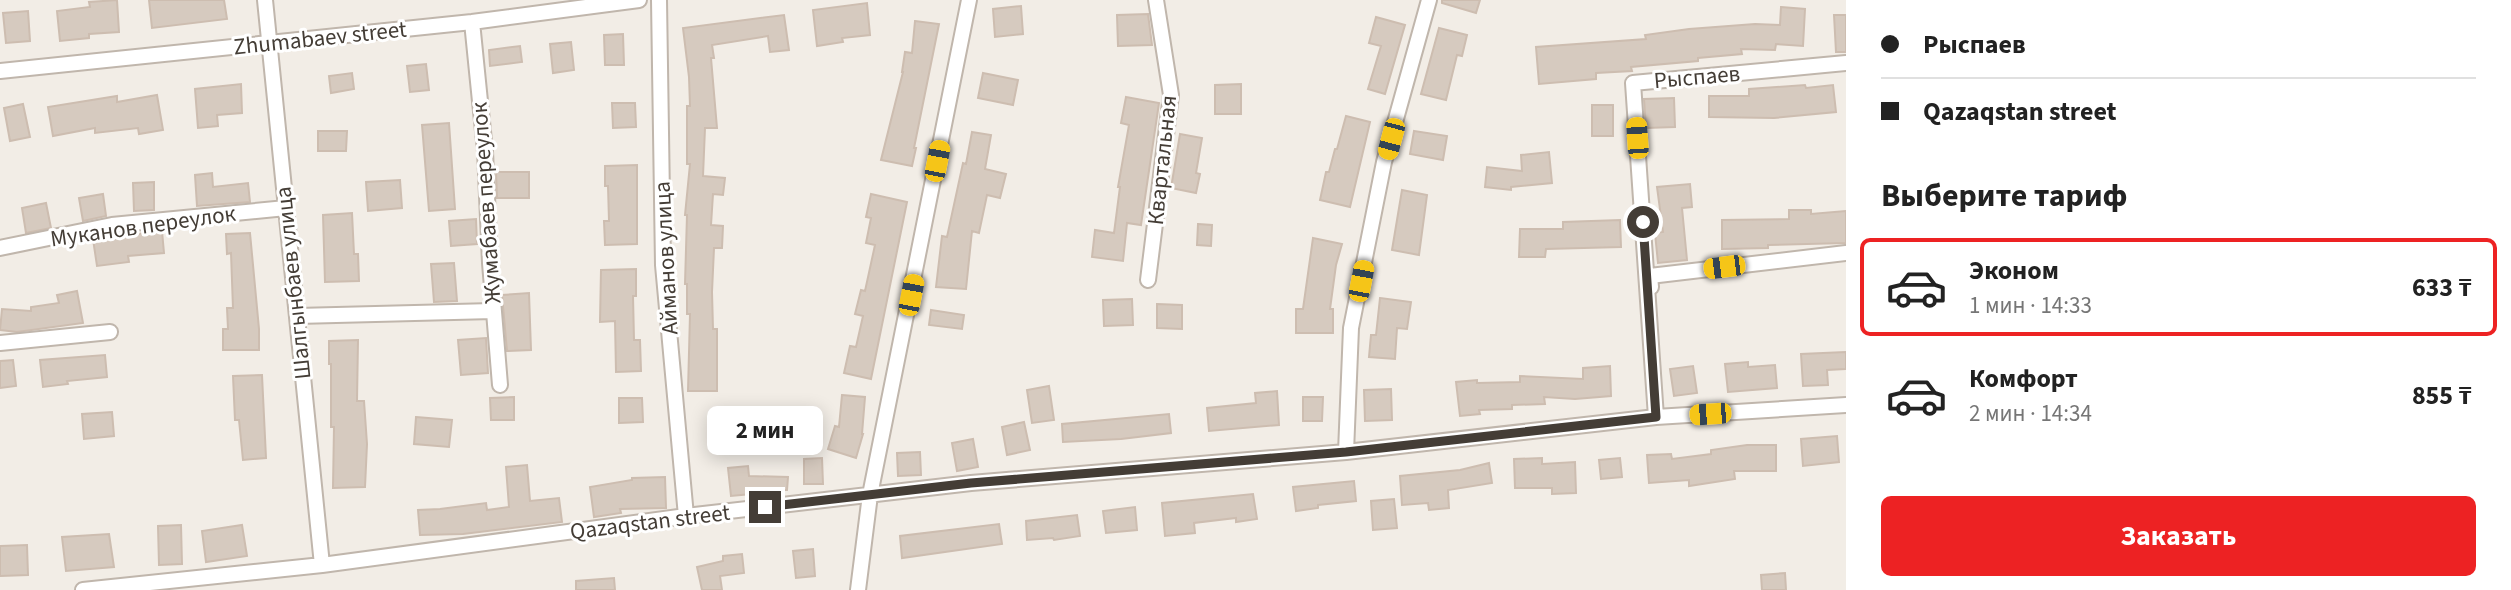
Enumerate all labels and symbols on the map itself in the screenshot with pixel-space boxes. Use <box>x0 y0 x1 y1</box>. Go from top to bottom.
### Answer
street label: Zhumabaev street <box>232 12 408 64</box>
street label: Рыспаев <box>1653 57 1741 97</box>
street label: Квартальная <box>1139 93 1185 227</box>
street label: Жумабаев переулок <box>462 100 510 305</box>
car <box>1376 116 1407 162</box>
car <box>1626 116 1649 160</box>
car <box>923 138 952 184</box>
street label: Айманов улица <box>646 180 686 336</box>
street label: Шалгынбаев улица <box>266 185 320 381</box>
street label: Муканов переулок <box>48 197 238 255</box>
route start <box>1627 206 1659 238</box>
car <box>1702 254 1747 280</box>
car <box>1347 258 1376 304</box>
car <box>897 272 926 318</box>
car <box>1689 402 1732 426</box>
callout: 2 мин <box>707 406 823 454</box>
route end <box>749 491 781 523</box>
street label: Qazaqstan street <box>568 496 732 548</box>

